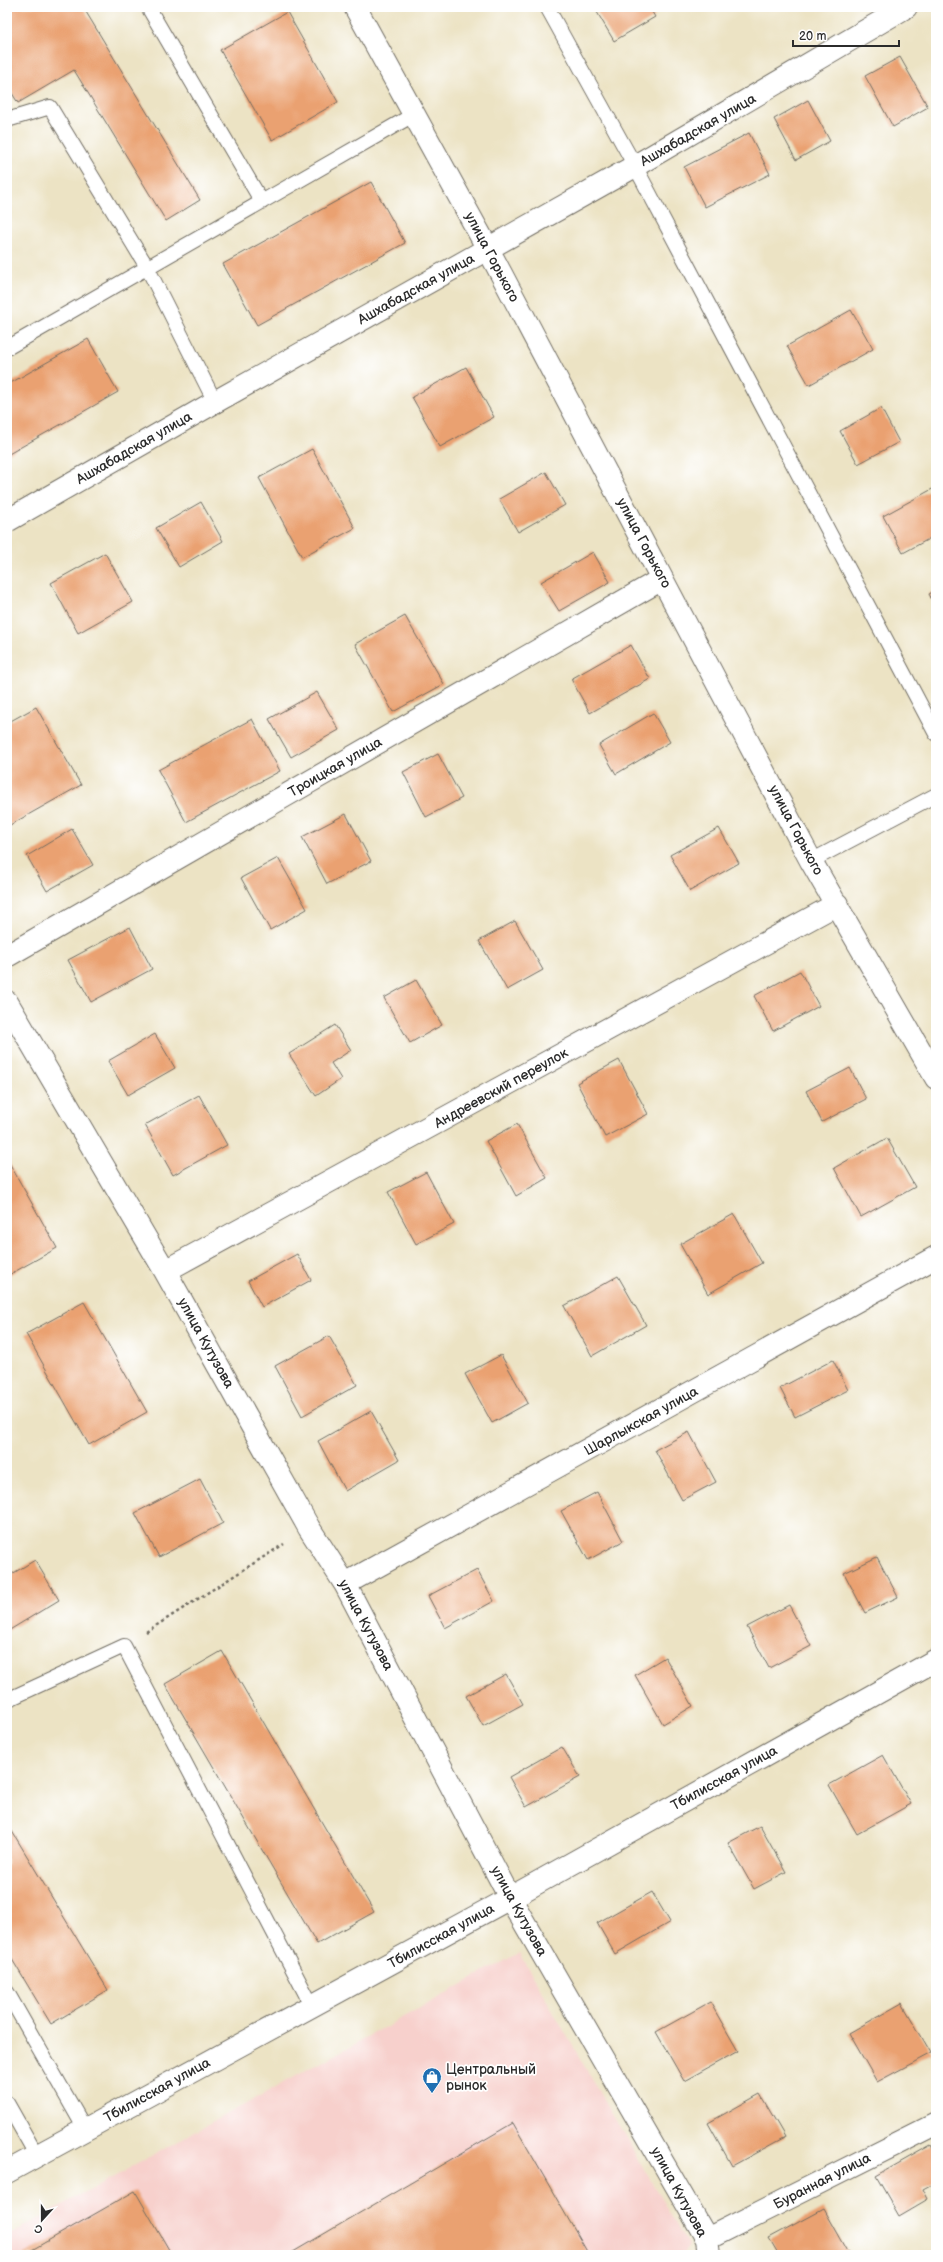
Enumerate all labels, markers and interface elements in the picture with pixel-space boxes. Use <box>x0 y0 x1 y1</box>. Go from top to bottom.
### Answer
scale bar <box>793 22 899 48</box>
text: 20 m <box>799 29 826 44</box>
street label: Ашхабадская улица <box>636 90 760 171</box>
street label: улица Горького <box>461 209 523 305</box>
street label: Ашхабадская улица <box>354 249 478 329</box>
street label: Ашхабадская улица <box>72 408 196 489</box>
street label: улица Горького <box>613 495 675 591</box>
street label: Троицкая улица <box>285 733 385 801</box>
street label: улица Горького <box>765 782 827 878</box>
street label: Андреевский переулок <box>430 1044 571 1132</box>
street label: улица Кутузова <box>174 1295 238 1392</box>
street label: Шарлыкская улица <box>581 1382 701 1459</box>
street label: улица Кутузова <box>335 1577 397 1674</box>
street label: Тбилисская улица <box>668 1741 781 1814</box>
street label: улица Кутузова <box>487 1863 551 1960</box>
street label: Тбилисская улица <box>385 1899 498 1972</box>
street label: Тбилисская улица <box>101 2053 214 2126</box>
place label: Центральный рынок <box>446 2061 536 2094</box>
shop icon: Центральный рынок <box>421 2066 443 2094</box>
street label: улица Кутузова <box>647 2144 711 2241</box>
street label: Буранная улица <box>771 2149 874 2213</box>
north arrow <box>22 2200 62 2240</box>
text: С <box>32 2221 44 2236</box>

